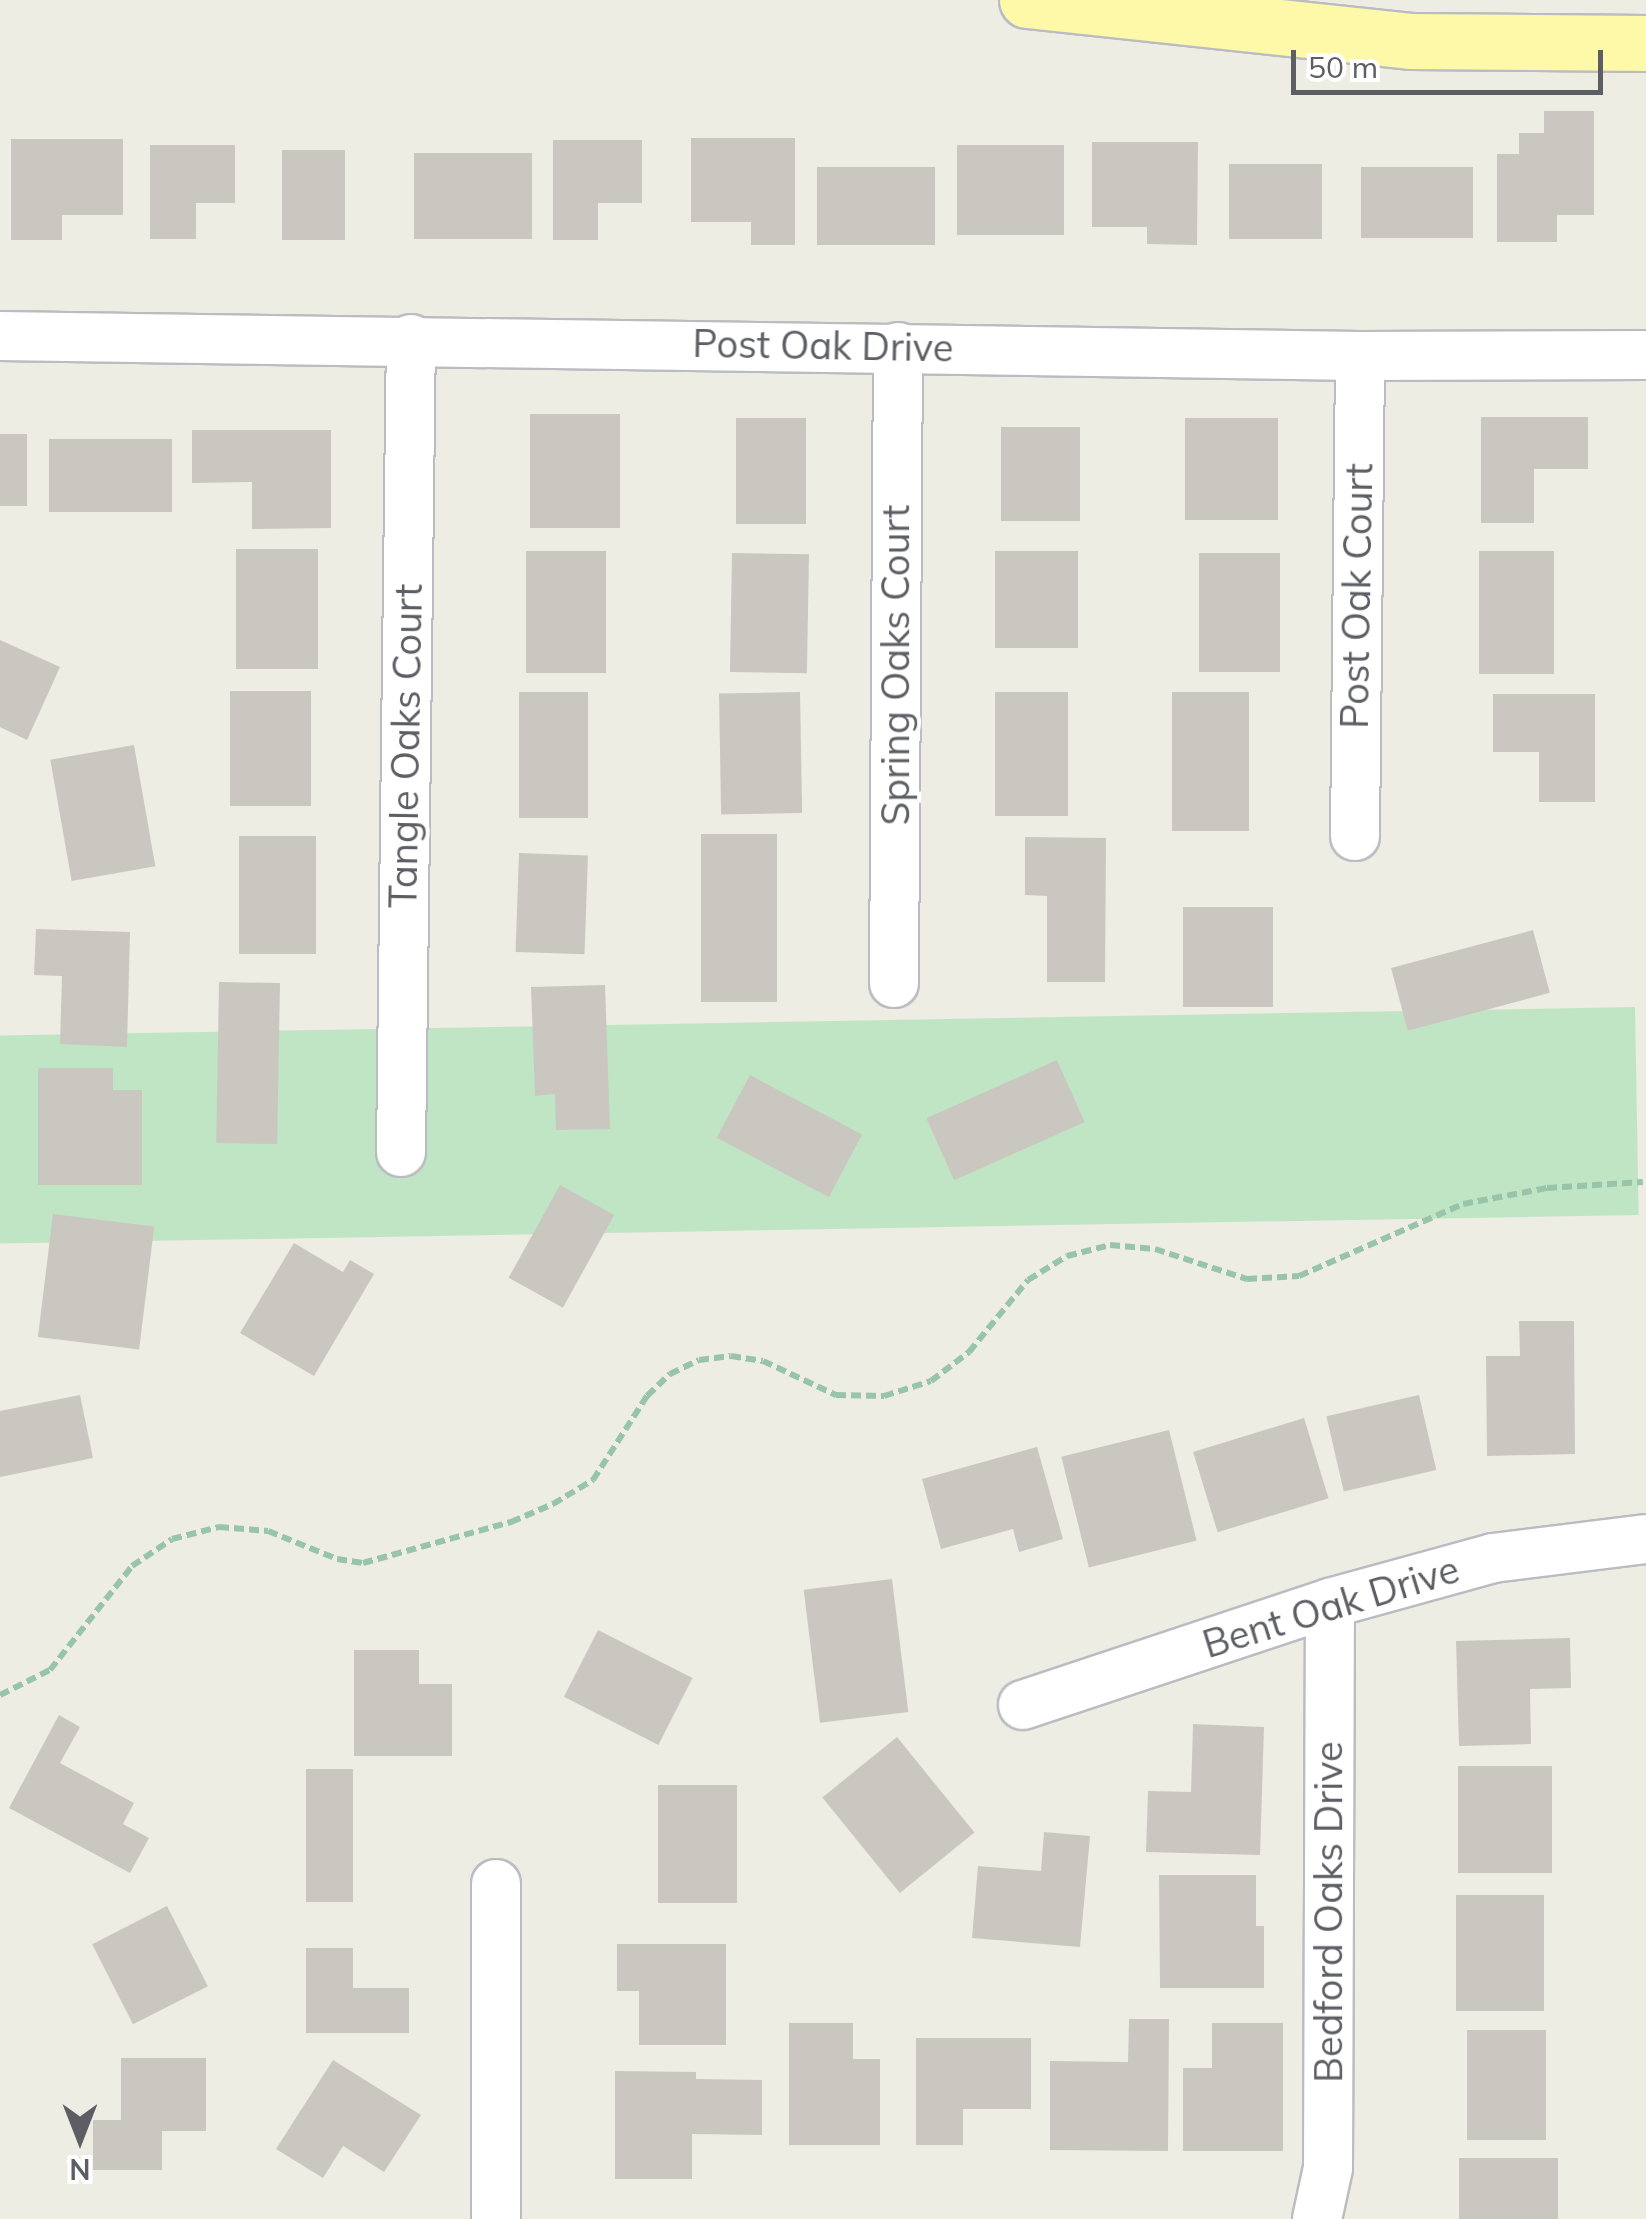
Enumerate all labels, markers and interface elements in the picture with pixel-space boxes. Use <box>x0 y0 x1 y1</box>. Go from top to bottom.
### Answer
scale bar <box>1296 30 1608 92</box>
text: 50 m <box>1308 48 1378 86</box>
street label: Post Oak Drive <box>692 321 954 371</box>
street label: Post Oak Court <box>1332 463 1382 729</box>
street label: Spring Oaks Court <box>873 505 919 825</box>
street label: Tangle Oaks Court <box>380 584 432 908</box>
street label: Bent Oak Drive <box>1197 1546 1465 1668</box>
street label: Bedford Oaks Drive <box>1306 1741 1352 2083</box>
north arrow <box>30 2089 130 2189</box>
text: N <box>69 2152 91 2187</box>

